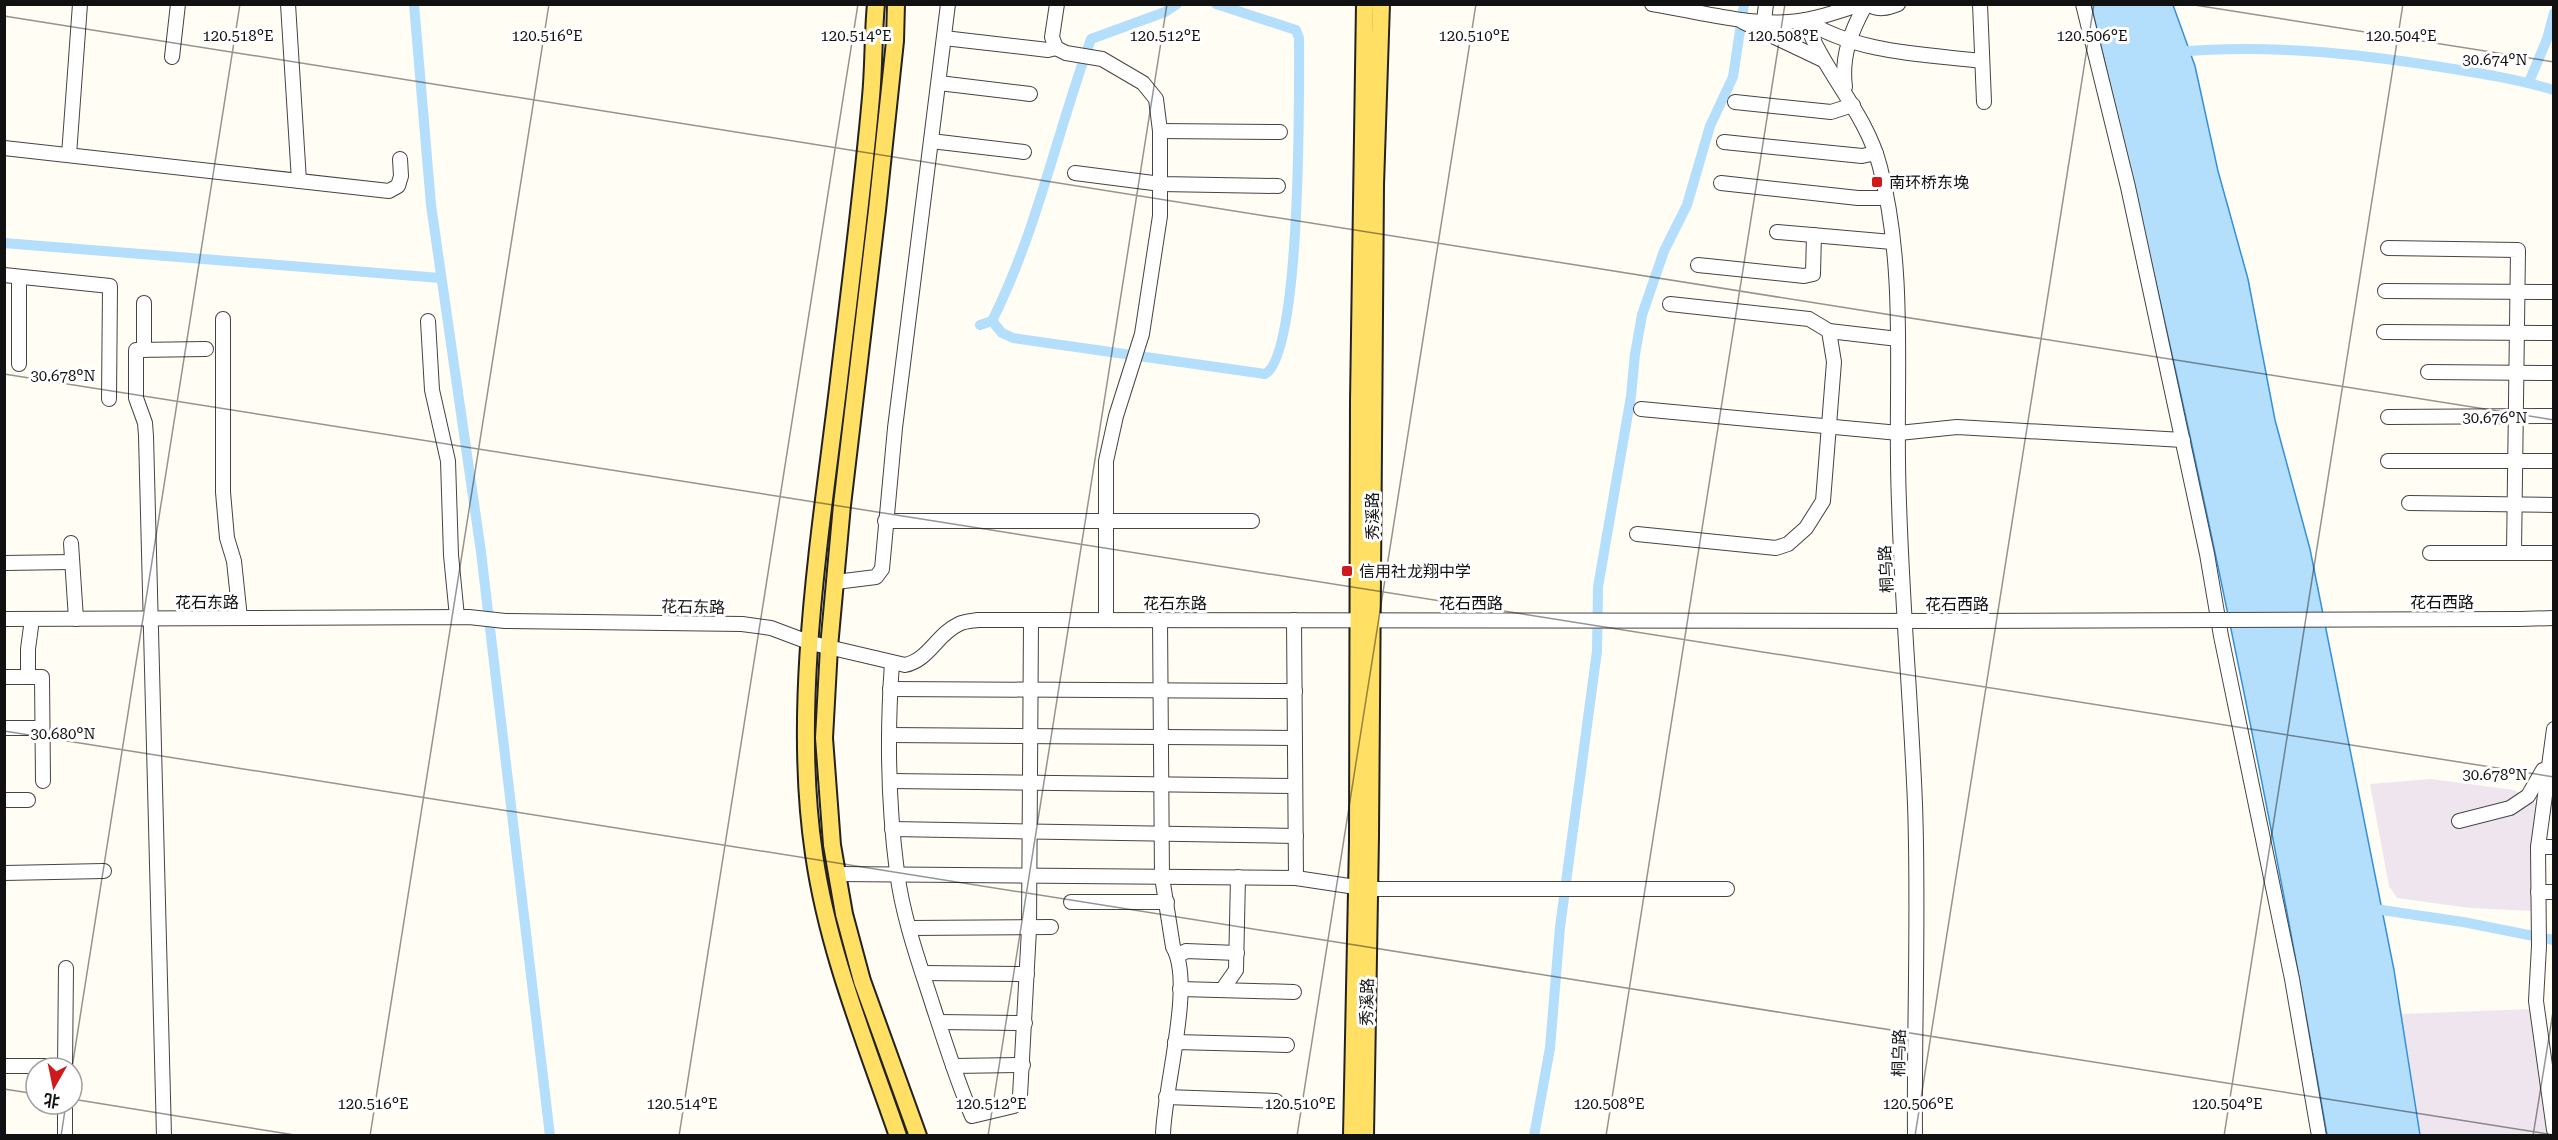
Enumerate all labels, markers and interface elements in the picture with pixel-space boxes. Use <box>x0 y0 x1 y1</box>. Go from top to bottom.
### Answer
text: 120.518°E <box>202 27 274 45</box>
text: 120.516°E <box>511 27 583 45</box>
text: 120.514°E <box>820 27 892 45</box>
text: 120.512°E <box>1129 27 1201 45</box>
text: 120.510°E <box>1438 27 1510 45</box>
text: 120.508°E <box>1747 27 1819 45</box>
text: 120.506°E <box>2056 27 2128 45</box>
text: 120.504°E <box>2365 27 2437 45</box>
text: 30.674°N <box>2462 51 2528 69</box>
place label: 南环桥东堍 <box>1889 173 1969 192</box>
marker: 南环桥东堍 <box>1870 175 1884 189</box>
text: 30.678°N <box>30 367 96 385</box>
text: 30.676°N <box>2462 409 2528 427</box>
street label: 秀溪路 <box>1363 492 1382 540</box>
street label: 桐乌路 <box>1875 545 1897 593</box>
place label: 信用社龙翔中学 <box>1359 562 1471 581</box>
marker: 信用社龙翔中学 <box>1340 564 1354 578</box>
street label: 花石东路 <box>175 593 239 612</box>
street label: 花石西路 <box>2410 593 2474 612</box>
street label: 花石东路 <box>1143 594 1207 613</box>
street label: 花石西路 <box>1439 594 1503 613</box>
street label: 花石西路 <box>1925 595 1989 614</box>
street label: 花石东路 <box>661 597 725 617</box>
text: 30.680°N <box>30 725 96 743</box>
text: 30.678°N <box>2462 766 2528 784</box>
street label: 秀溪路 <box>1357 978 1377 1026</box>
street label: 桐乌路 <box>1889 1029 1909 1077</box>
north arrow <box>24 1056 84 1116</box>
text: 北 <box>42 1090 61 1111</box>
text: 120.516°E <box>337 1095 409 1113</box>
text: 120.514°E <box>646 1095 718 1113</box>
text: 120.512°E <box>955 1095 1027 1113</box>
text: 120.510°E <box>1264 1095 1336 1113</box>
text: 120.508°E <box>1573 1095 1645 1113</box>
text: 120.506°E <box>1882 1095 1954 1113</box>
text: 120.504°E <box>2191 1095 2263 1113</box>

